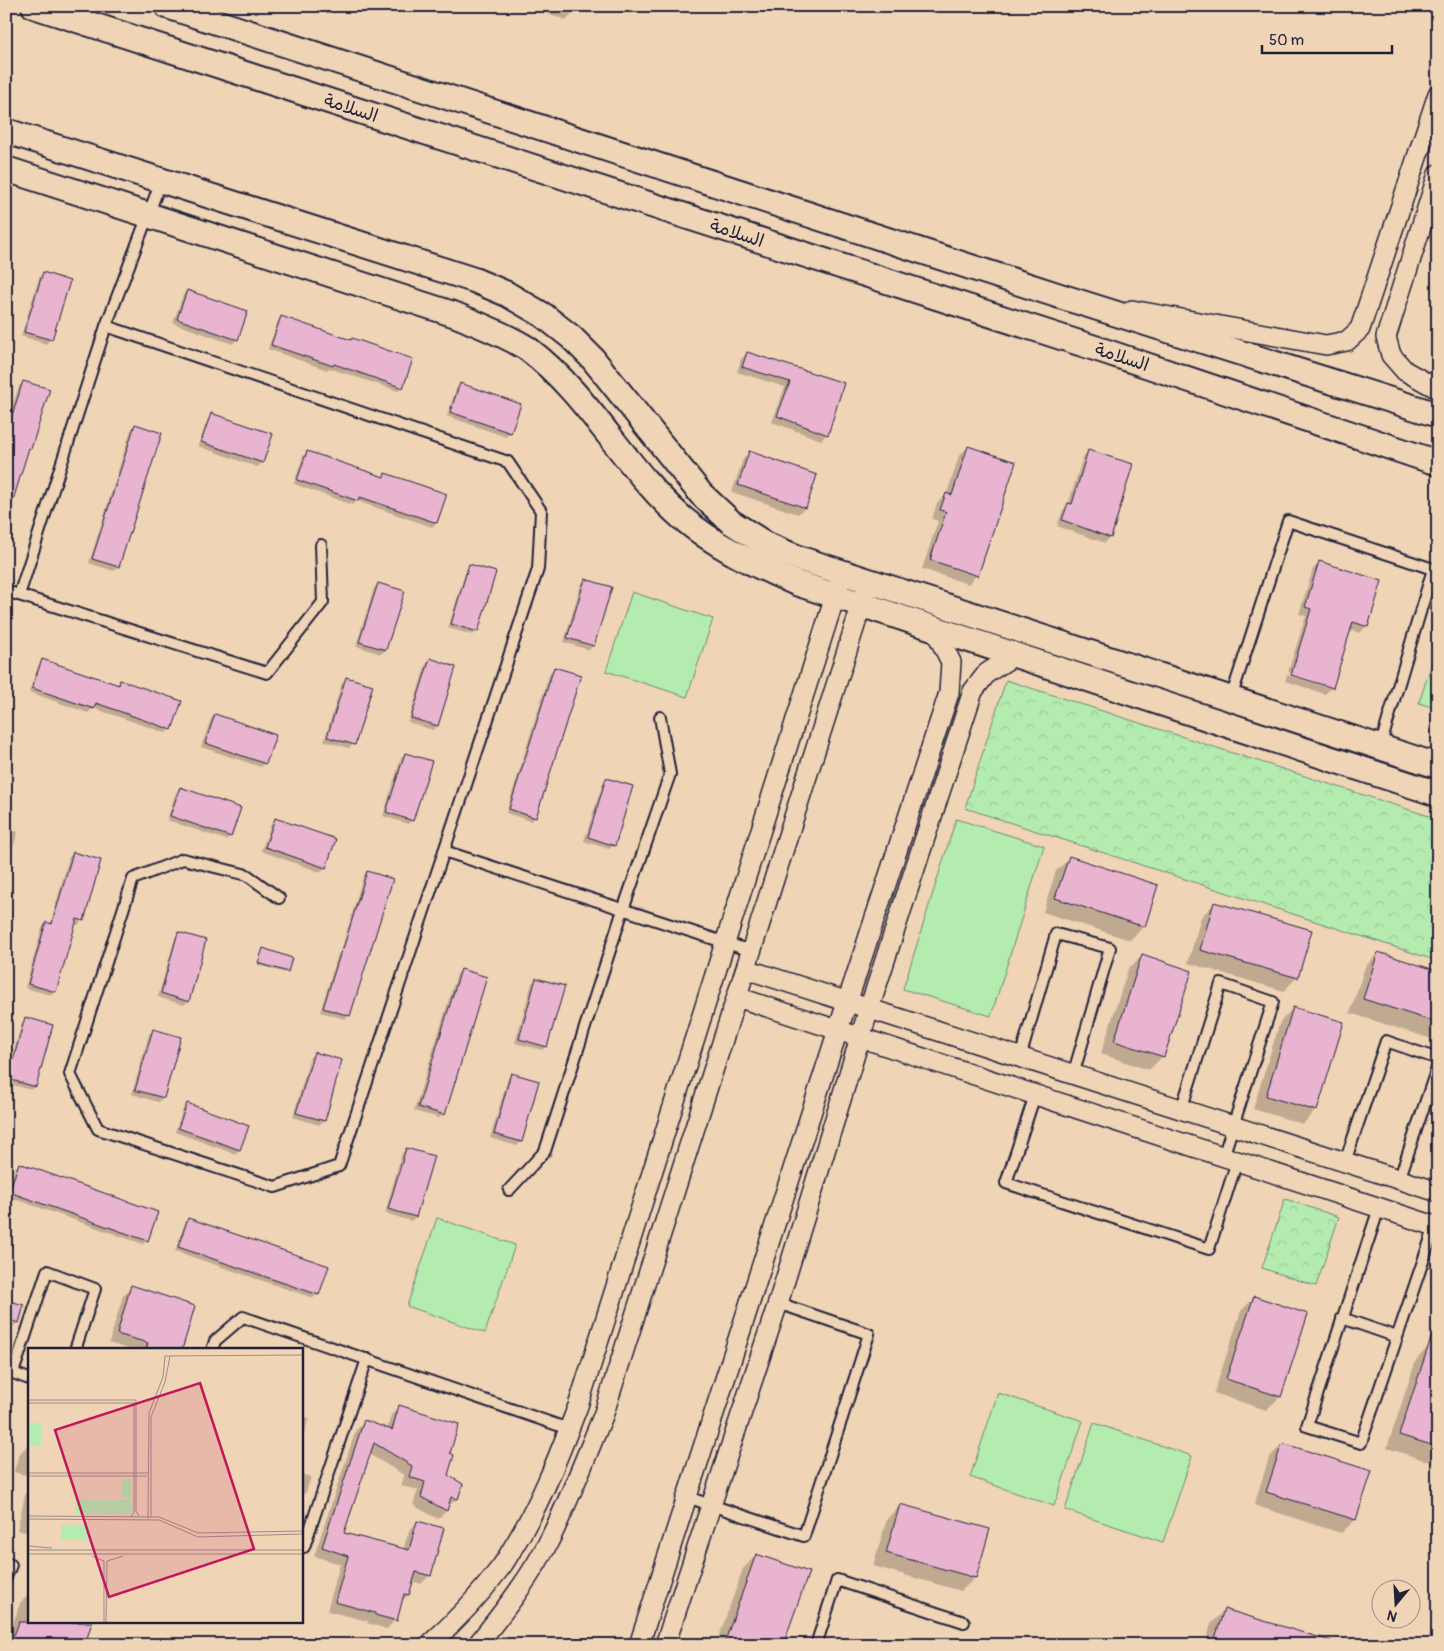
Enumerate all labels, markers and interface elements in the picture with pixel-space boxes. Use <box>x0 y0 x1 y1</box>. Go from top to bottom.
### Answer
scale bar <box>1262 22 1392 54</box>
text: 50 m <box>1269 31 1304 50</box>
street label: السلامة <box>321 89 381 128</box>
street label: السلامة <box>707 214 767 253</box>
street label: السلامة <box>1092 338 1152 377</box>
inset map <box>28 1348 302 1624</box>
north arrow <box>1372 1578 1422 1628</box>
text: N <box>1385 1606 1399 1625</box>

